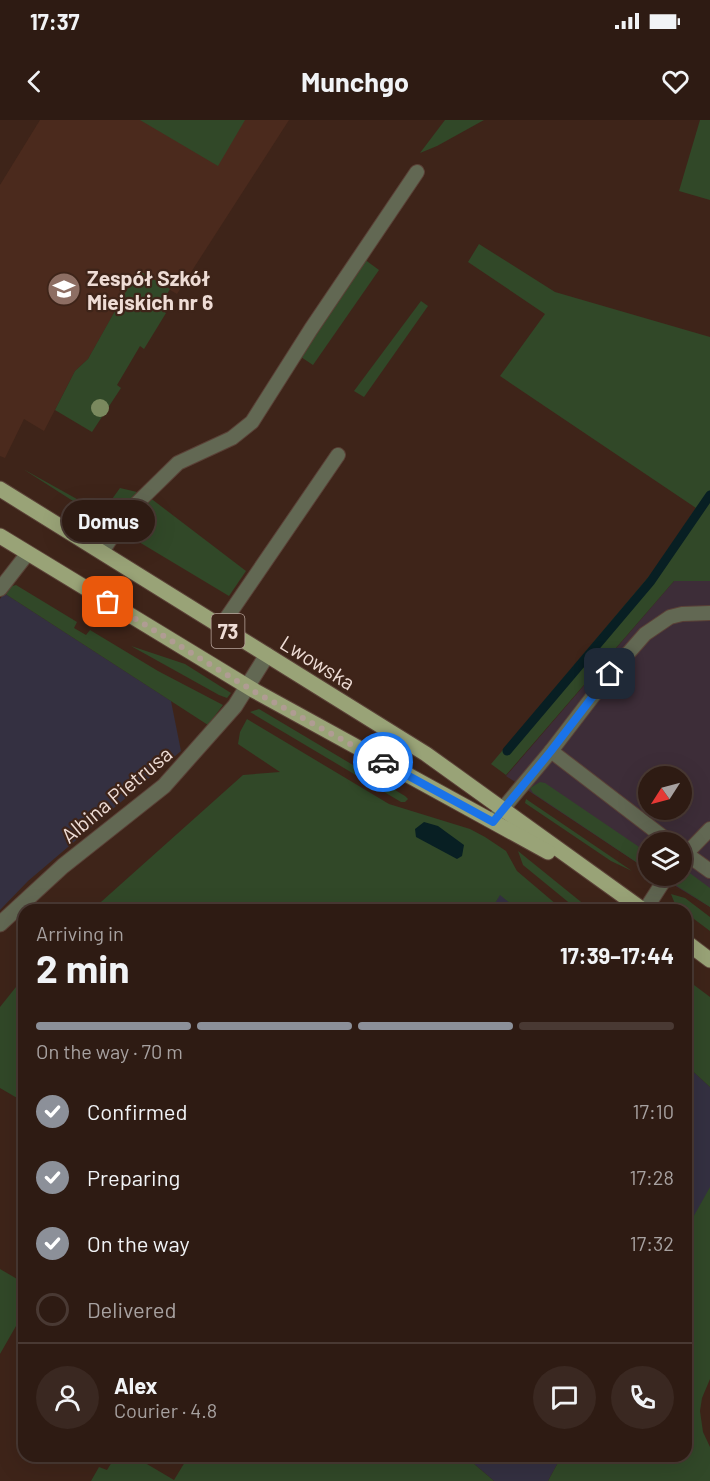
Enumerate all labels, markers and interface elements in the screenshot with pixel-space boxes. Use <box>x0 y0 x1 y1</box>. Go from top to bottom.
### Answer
text: 17:37 <box>30 8 80 34</box>
icon: back <box>18 65 51 98</box>
text: Munchgo <box>301 65 409 97</box>
icon: heart <box>659 65 692 98</box>
place label: Zespół Szkół Miejskich nr 6 <box>87 265 213 314</box>
school or university icon: Zespół Szkół Miejskich nr 6 <box>46 271 82 307</box>
callout: Domus <box>62 500 154 542</box>
text: Domus <box>78 509 139 533</box>
pin <box>82 576 133 627</box>
icon: bag <box>91 585 124 618</box>
road number: 73 <box>212 614 244 648</box>
street label: Lwowska <box>276 629 360 695</box>
pin <box>584 648 635 699</box>
icon: home <box>593 657 626 690</box>
courier <box>353 732 413 792</box>
street label: Albina Pietrusa <box>56 740 176 848</box>
icon: car <box>367 746 400 779</box>
north arrow <box>638 766 692 820</box>
map controls <box>638 766 692 886</box>
button: layers <box>638 832 692 886</box>
text: Arriving in <box>36 921 124 945</box>
text: 17:39–17:44 <box>560 942 674 968</box>
text: 2 min <box>36 944 129 991</box>
text: On the way · 70 m <box>36 1039 183 1063</box>
icon: check <box>36 1095 69 1128</box>
text: Confirmed <box>87 1098 187 1124</box>
text: 17:10 <box>632 1099 674 1123</box>
icon: check <box>36 1161 69 1194</box>
text: Preparing <box>87 1164 180 1190</box>
text: 17:28 <box>630 1165 674 1189</box>
icon: check <box>36 1227 69 1260</box>
text: On the way <box>87 1230 190 1256</box>
text: 17:32 <box>630 1231 674 1255</box>
text: Delivered <box>87 1296 176 1322</box>
button: person <box>36 1366 99 1429</box>
button: chat <box>533 1366 596 1429</box>
button: phone <box>611 1366 674 1429</box>
text: Alex <box>114 1372 157 1398</box>
text: Courier · 4.8 <box>114 1398 217 1422</box>

